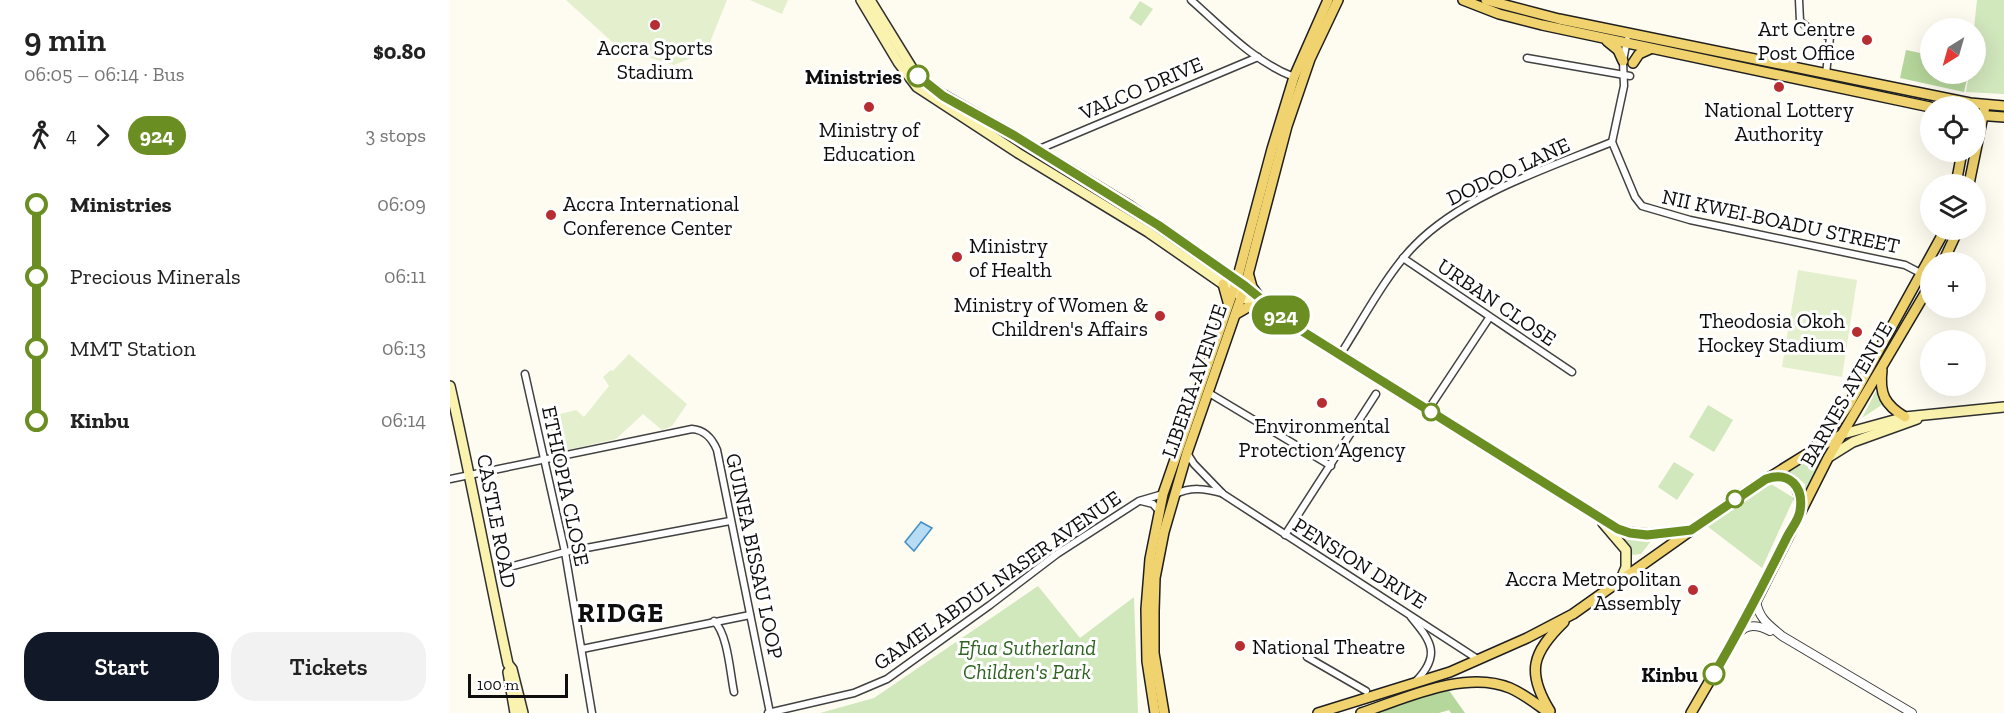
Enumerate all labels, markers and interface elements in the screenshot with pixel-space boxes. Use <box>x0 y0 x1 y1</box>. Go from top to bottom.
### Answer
place label: Art Centre Post Office <box>1758 16 1855 65</box>
marker: Accra Sports Stadium <box>648 18 662 32</box>
north arrow <box>1920 18 1986 84</box>
map controls <box>1920 18 1986 396</box>
text: 9 min <box>24 20 106 59</box>
marker: Art Centre Post Office <box>1860 33 1874 47</box>
place label: Accra Sports Stadium <box>597 35 713 84</box>
text: $0.80 <box>373 38 426 65</box>
street label: VALCO DRIVE <box>1075 51 1206 126</box>
text: 06:05 – 06:14 · Bus <box>24 62 185 86</box>
place label: Ministries <box>805 64 902 89</box>
marker: Ministries <box>907 65 929 87</box>
marker: National Lottery Authority <box>1772 80 1786 94</box>
button: locate <box>1920 96 1986 162</box>
place label: National Lottery Authority <box>1704 97 1854 146</box>
marker: Ministry of Education <box>862 100 876 114</box>
place label: Ministry of Education <box>819 117 921 166</box>
icon: walk <box>24 119 57 152</box>
icon: forward <box>86 119 119 152</box>
text: 4 <box>66 123 77 147</box>
text: 924 <box>140 123 174 148</box>
text: 3 stops <box>365 123 426 147</box>
street label: DODOO LANE <box>1442 132 1574 210</box>
button: layers <box>1920 174 1986 240</box>
street label: NII KWEI-BOADU STREET <box>1660 184 1902 258</box>
text: Ministries <box>70 191 172 218</box>
place label: Accra International Conference Center <box>563 191 740 240</box>
text: 06:09 <box>377 192 426 216</box>
marker: Accra International Conference Center <box>544 208 558 222</box>
place label: Ministry of Health <box>969 233 1052 282</box>
marker: Ministry of Health <box>950 250 964 264</box>
button: + <box>1920 252 1986 318</box>
street label: URBAN CLOSE <box>1433 253 1561 351</box>
text: Precious Minerals <box>70 263 241 290</box>
text: 06:11 <box>384 264 426 288</box>
place label: Ministry of Women & Children's Affairs <box>954 292 1148 341</box>
line badge: 924 <box>1246 296 1316 334</box>
street label: LIBERIA AVENUE <box>1156 301 1232 461</box>
text: 924 <box>1264 303 1298 328</box>
place label: Theodosia Okoh Hockey Stadium <box>1698 308 1845 357</box>
marker: Ministry of Women & Children's Affairs <box>1153 309 1167 323</box>
street label: BARNES AVENUE <box>1794 317 1898 471</box>
marker: Theodosia Okoh Hockey Stadium <box>1850 325 1864 339</box>
button: − <box>1920 330 1986 396</box>
text: MMT Station <box>70 335 196 362</box>
text: 06:13 <box>382 336 426 360</box>
marker: Environmental Protection Agency <box>1315 396 1329 410</box>
unlabelled marker <box>1422 403 1440 421</box>
street label: ETHIOPIA CLOSE <box>537 404 595 568</box>
text: Kinbu <box>70 407 129 434</box>
text: 06:14 <box>381 408 426 432</box>
place label: Environmental Protection Agency <box>1239 413 1406 462</box>
street label: GUINEA BISSAU LOOP <box>721 451 789 661</box>
street label: CASTLE ROAD <box>472 452 522 590</box>
street label: GAMEL ABDUL NASER AVENUE <box>869 485 1125 675</box>
unlabelled marker <box>1726 490 1744 508</box>
street label: PENSION DRIVE <box>1289 512 1431 614</box>
place label: Accra Metropolitan Assembly <box>1506 566 1681 615</box>
marker: Accra Metropolitan Assembly <box>1686 583 1700 597</box>
district label: RIDGE <box>577 597 665 629</box>
button: Start <box>24 632 219 701</box>
button: Tickets <box>231 632 426 701</box>
place label: National Theatre <box>1252 634 1405 659</box>
park label: Efua Sutherland Children's Park <box>958 635 1096 684</box>
marker: National Theatre <box>1233 639 1247 653</box>
place label: Kinbu <box>1641 662 1698 687</box>
marker: Kinbu <box>1703 663 1725 685</box>
scale bar <box>468 671 568 698</box>
text: 100 m <box>477 675 519 694</box>

